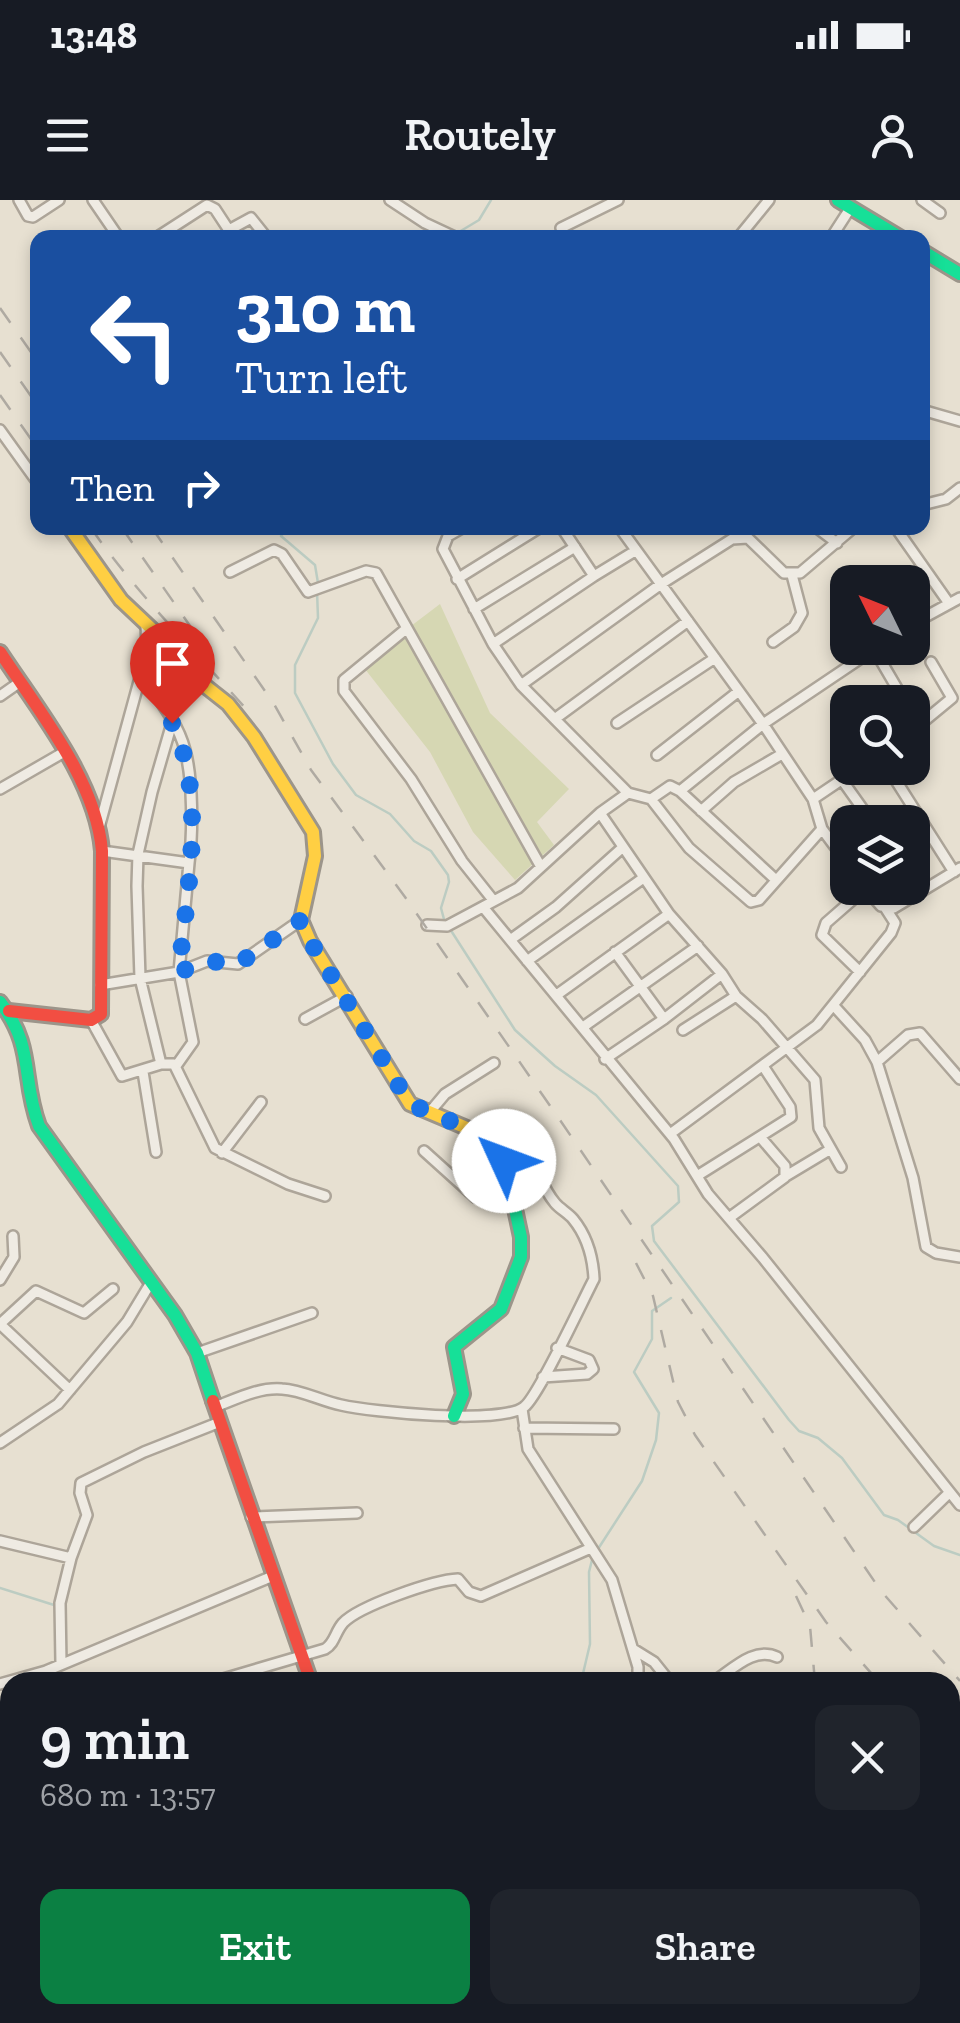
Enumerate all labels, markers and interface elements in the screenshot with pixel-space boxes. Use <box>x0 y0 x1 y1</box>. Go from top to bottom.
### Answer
text: 13:48 <box>50 12 137 58</box>
icon: menu <box>40 108 95 163</box>
text: Routely <box>404 108 556 162</box>
icon: person <box>865 108 920 163</box>
text: 310 m <box>235 266 415 350</box>
icon: left <box>70 270 200 400</box>
text: Turn left <box>235 351 407 405</box>
icon: right <box>174 460 229 515</box>
text: Then <box>70 465 154 511</box>
north arrow <box>830 565 930 665</box>
map controls <box>830 565 930 905</box>
pin <box>130 621 215 724</box>
icon: arrive <box>145 636 200 691</box>
button: search <box>830 685 930 785</box>
button: layers <box>830 805 930 905</box>
position arrow <box>452 1109 556 1213</box>
text: 9 min <box>40 1702 189 1774</box>
button: close <box>815 1705 920 1810</box>
text: 680 m · 13:57 <box>40 1776 216 1814</box>
button: Exit <box>40 1889 470 2004</box>
button: Share <box>490 1889 920 2004</box>

